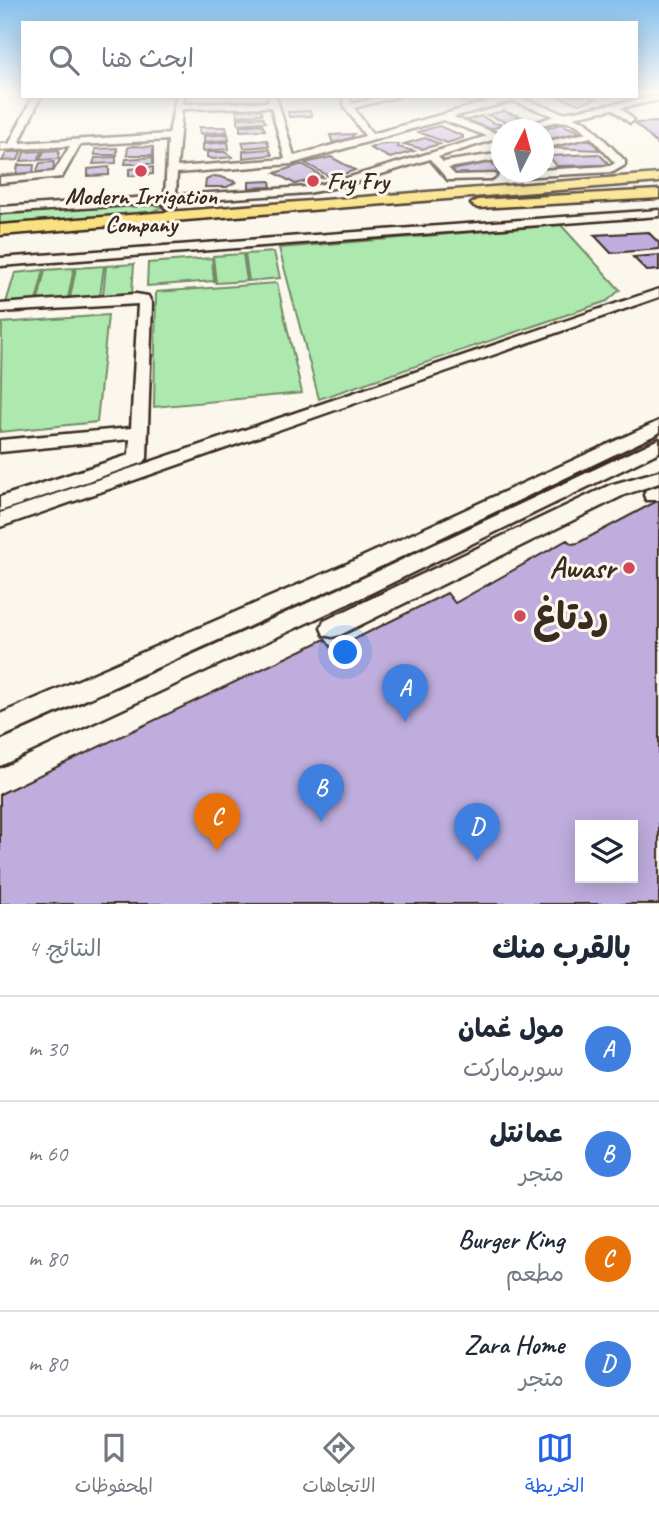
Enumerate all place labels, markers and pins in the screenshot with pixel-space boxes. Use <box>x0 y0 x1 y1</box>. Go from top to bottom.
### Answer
marker: Modern Irrigation Company <box>133 163 149 179</box>
place label: Fry Fry <box>327 166 391 196</box>
marker: Fry Fry <box>305 173 321 189</box>
place label: Modern Irrigation Company <box>65 181 218 239</box>
place label: Awasr <box>549 549 618 587</box>
marker: Awasr <box>621 560 637 576</box>
place label: ردتاغ <box>534 593 609 642</box>
marker: ردتاغ <box>512 608 528 624</box>
pin: A <box>382 664 428 722</box>
pin: B <box>298 764 344 822</box>
pin: C <box>194 793 240 851</box>
pin: D <box>454 803 500 861</box>

